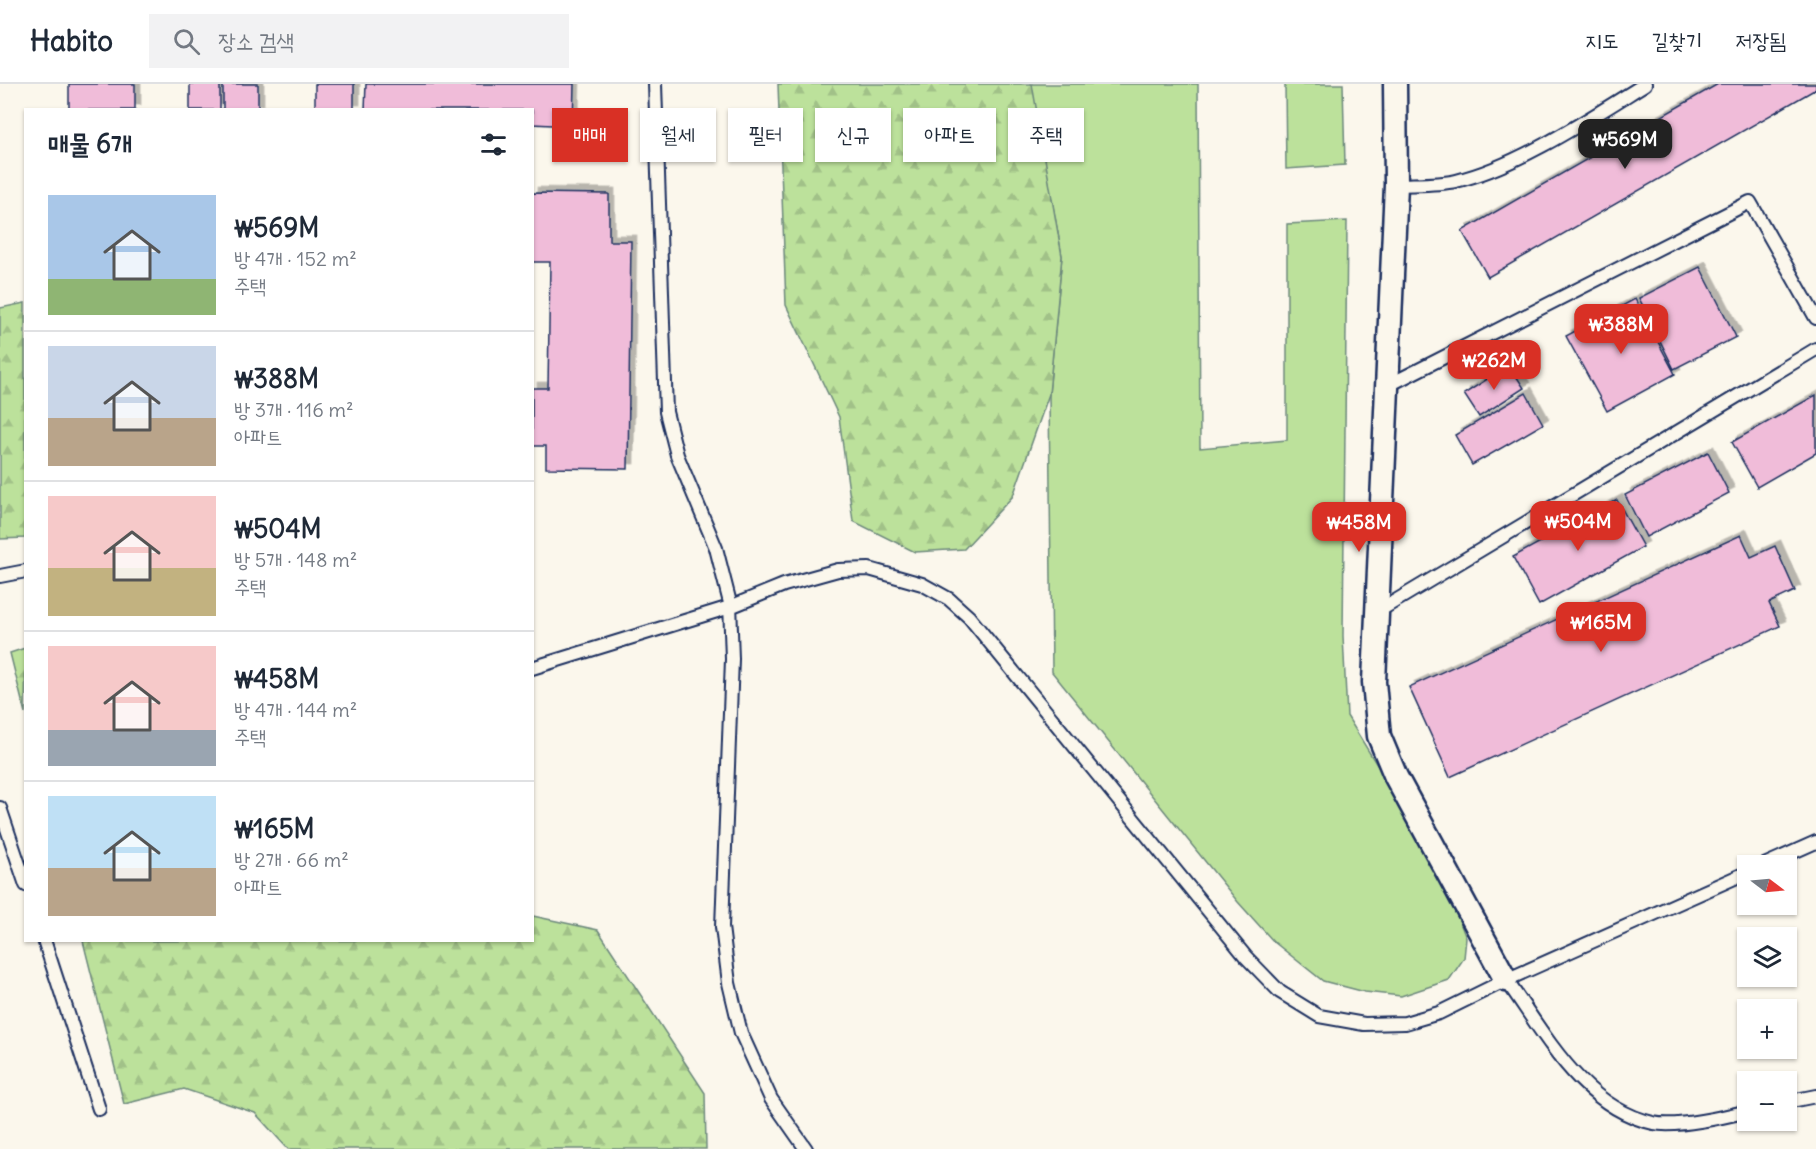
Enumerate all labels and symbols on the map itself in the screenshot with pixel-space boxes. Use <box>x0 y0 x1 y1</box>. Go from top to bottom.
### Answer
pin: ₩569M <box>1583 119 1667 170</box>
pin: ₩388M <box>1579 304 1663 355</box>
pin: ₩262M <box>1452 340 1536 391</box>
pin: ₩504M <box>1536 501 1620 552</box>
pin: ₩458M <box>1317 502 1401 553</box>
pin: ₩165M <box>1559 602 1643 653</box>
north arrow <box>1737 855 1797 915</box>

